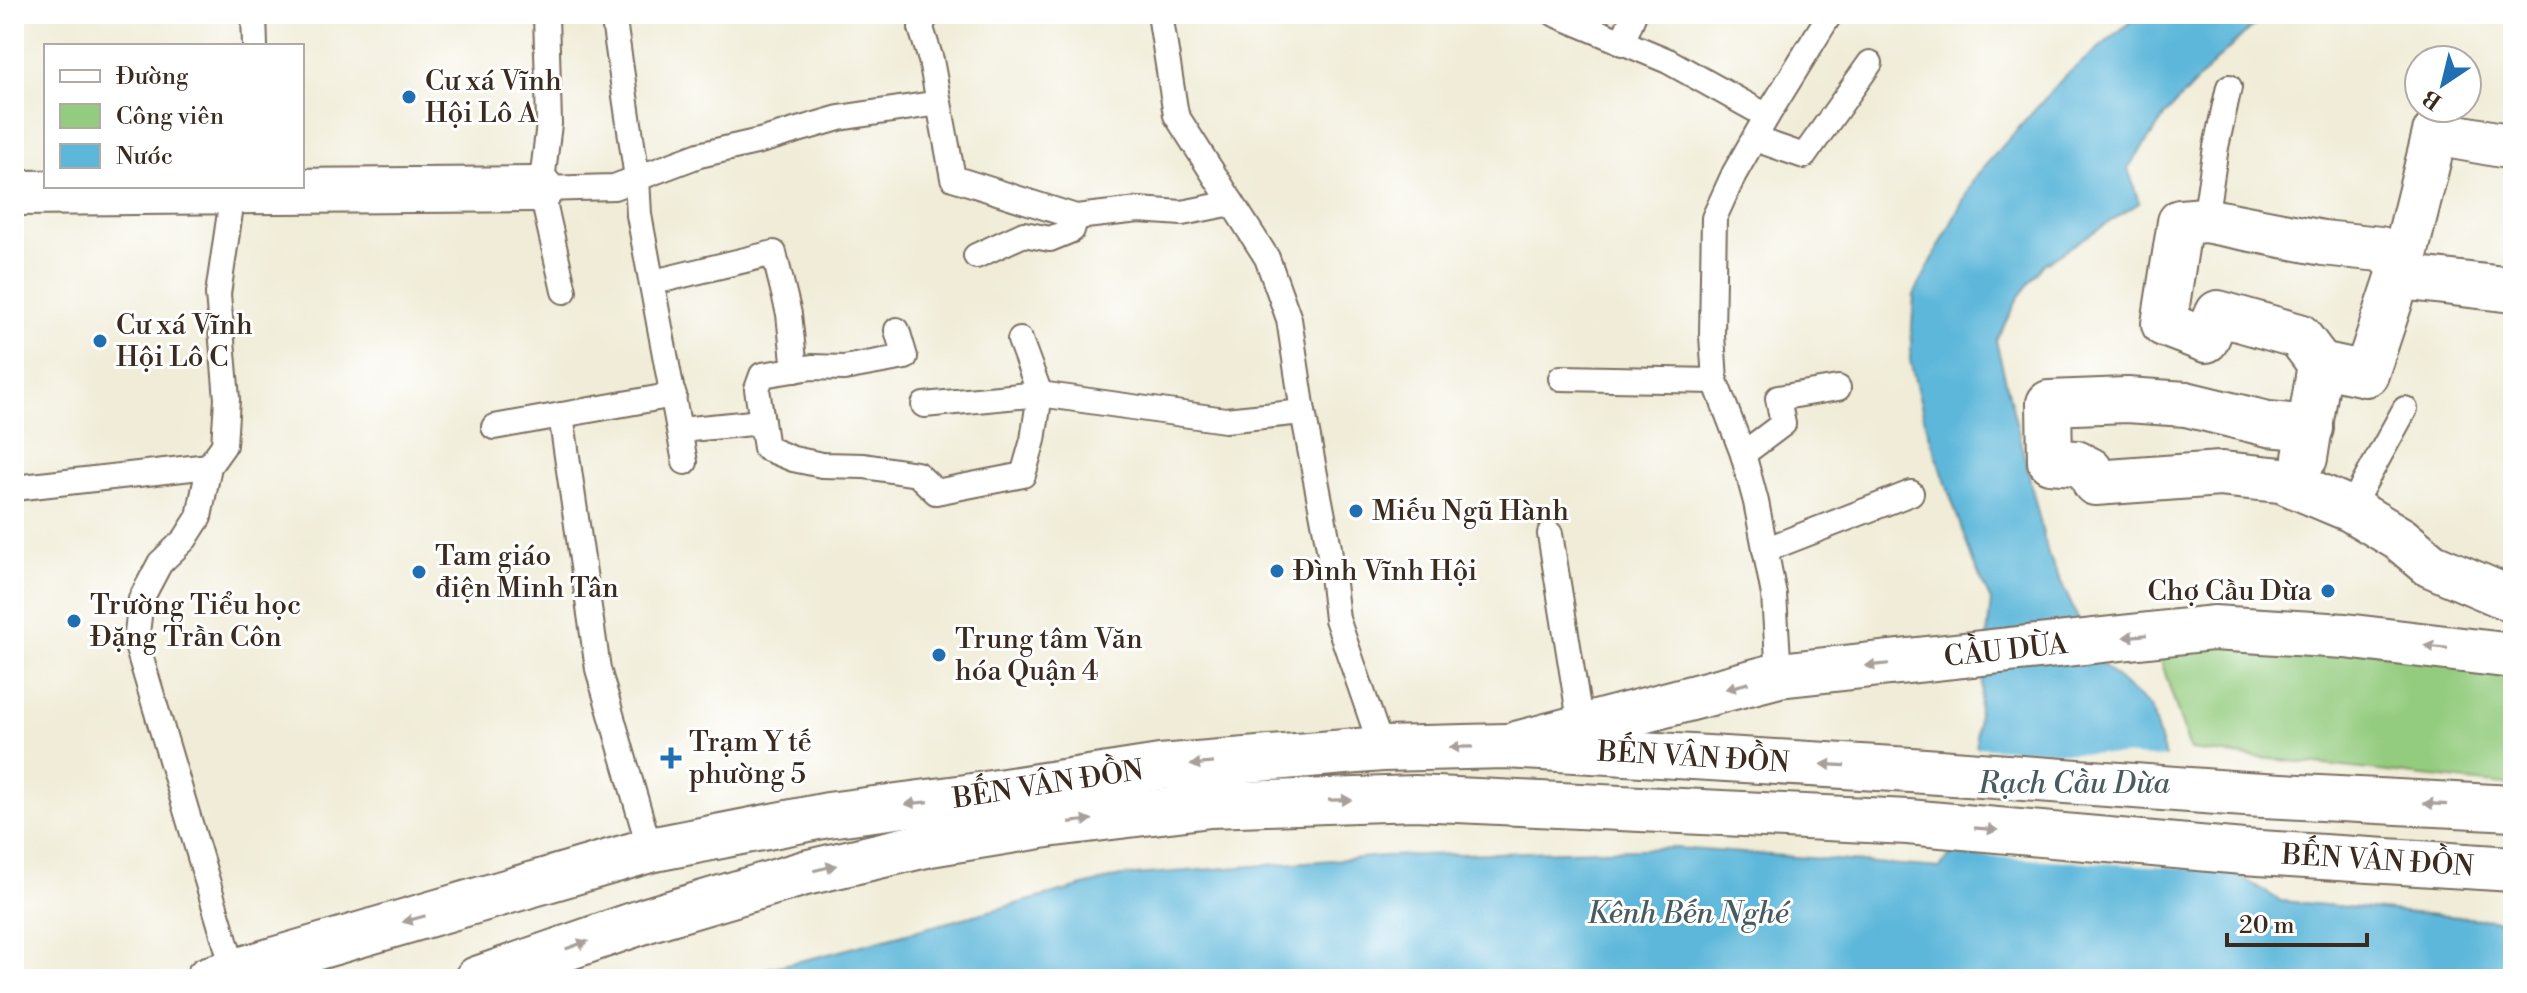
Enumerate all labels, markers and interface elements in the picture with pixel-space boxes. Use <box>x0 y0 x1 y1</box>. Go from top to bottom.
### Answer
legend <box>44 44 304 188</box>
north arrow <box>2403 44 2483 124</box>
text: Đường <box>116 62 189 92</box>
place label: Cư xá Vĩnh Hội Lô A <box>425 64 562 131</box>
text: B <box>2418 83 2447 115</box>
marker: Cư xá Vĩnh Hội Lô A <box>400 88 418 106</box>
text: Công viên <box>116 102 224 132</box>
text: Nước <box>116 142 173 172</box>
place label: Cư xá Vĩnh Hội Lô C <box>116 308 253 375</box>
marker: Cư xá Vĩnh Hội Lô C <box>91 332 109 350</box>
place label: Miếu Ngũ Hành <box>1372 494 1569 529</box>
marker: Miếu Ngũ Hành <box>1347 502 1365 520</box>
place label: Tam giáo điện Minh Tân <box>435 539 619 606</box>
place label: Đình Vĩnh Hội <box>1293 554 1477 589</box>
marker: Đình Vĩnh Hội <box>1268 562 1286 580</box>
marker: Tam giáo điện Minh Tân <box>410 563 428 581</box>
place label: Chợ Cầu Dừa <box>2148 574 2313 609</box>
marker: Chợ Cầu Dừa <box>2319 582 2337 600</box>
place label: Trường Tiểu học Đặng Trần Côn <box>90 588 301 655</box>
marker: Trường Tiểu học Đặng Trần Côn <box>65 612 83 630</box>
place label: Trung tâm Văn hóa Quận 4 <box>955 622 1143 689</box>
street label: CẦU DỪA <box>1942 626 2070 675</box>
one-way arrow <box>2122 630 2147 643</box>
one-way arrow <box>2423 640 2448 653</box>
marker: Trung tâm Văn hóa Quận 4 <box>930 646 948 664</box>
one-way arrow <box>1864 659 1889 672</box>
one-way arrow <box>1724 680 1749 692</box>
place label: Trạm Y tế phường 5 <box>689 725 812 792</box>
street label: BẾN VÂN ĐỒN <box>1595 730 1791 780</box>
one-way arrow <box>1448 741 1473 754</box>
marker: Trạm Y tế phường 5 <box>660 747 682 769</box>
street label: BẾN VÂN ĐỒN <box>950 751 1146 816</box>
one-way arrow <box>1189 758 1214 771</box>
one-way arrow <box>1820 759 1845 772</box>
water label: Rạch Cầu Dừa <box>1977 765 2170 803</box>
one-way arrow <box>1328 793 1353 806</box>
one-way arrow <box>904 797 929 810</box>
one-way arrow <box>2422 797 2447 810</box>
one-way arrow <box>1069 814 1094 827</box>
one-way arrow <box>1974 823 1999 836</box>
street label: BẾN VÂN ĐỒN <box>2280 833 2475 884</box>
one-way arrow <box>813 862 838 874</box>
water label: Kênh Bến Nghé <box>1587 895 1791 933</box>
scale bar <box>2227 897 2367 947</box>
text: 20 m <box>2239 911 2295 941</box>
one-way arrow <box>402 913 427 925</box>
one-way arrow <box>565 938 589 951</box>

